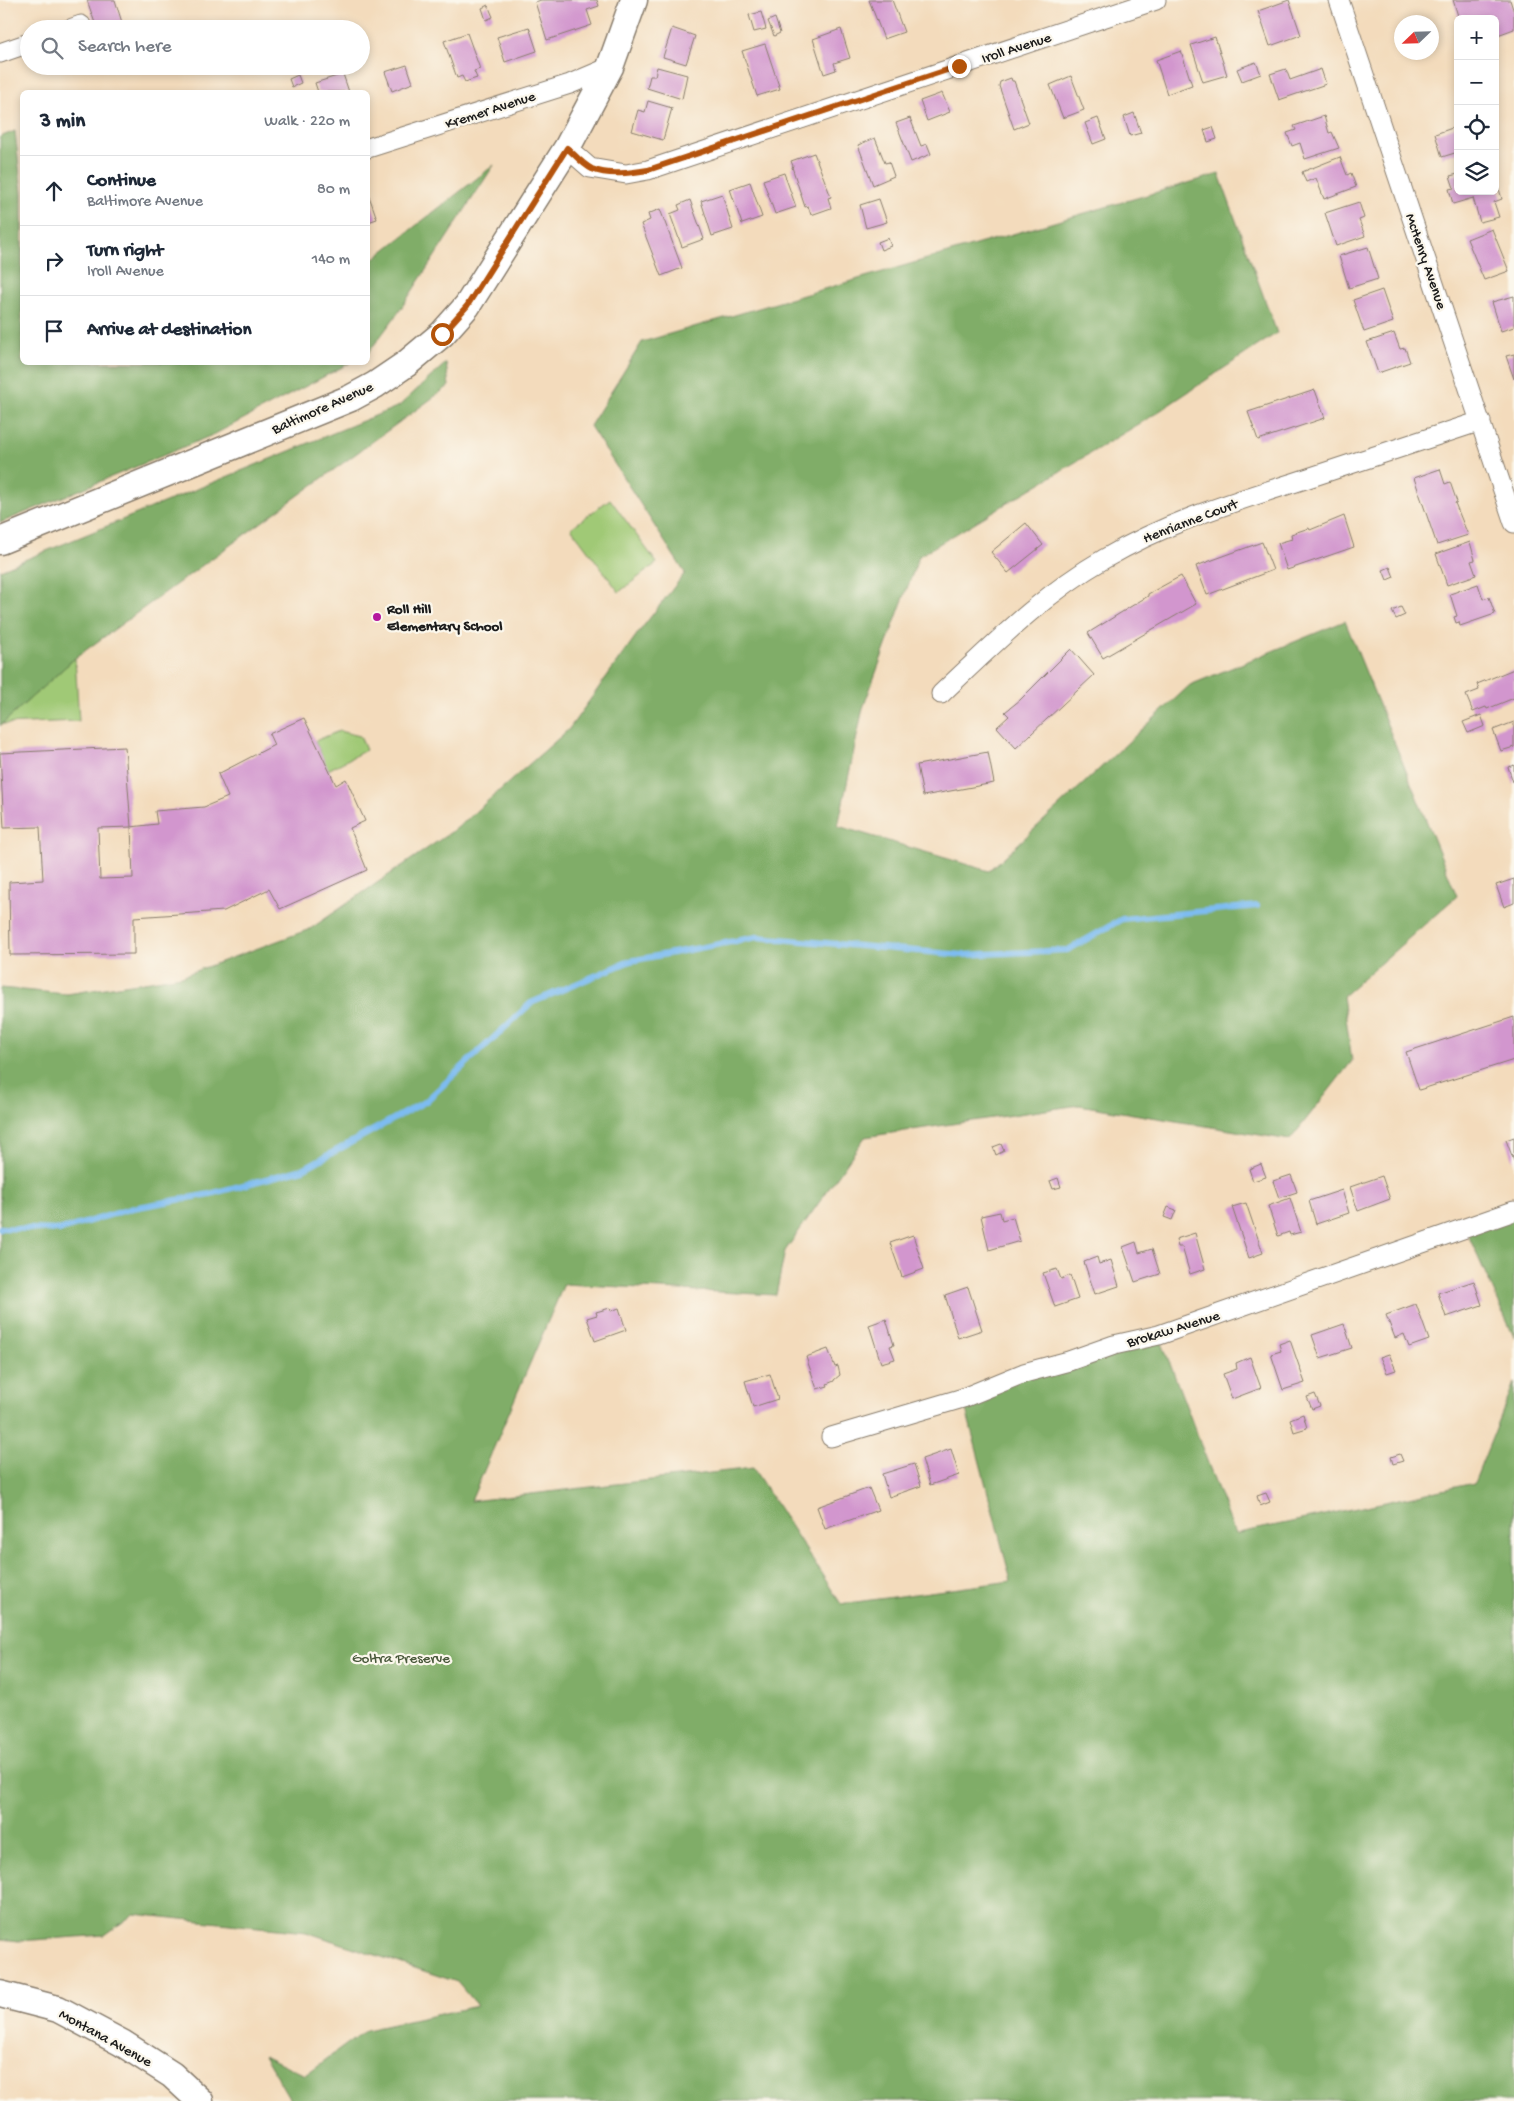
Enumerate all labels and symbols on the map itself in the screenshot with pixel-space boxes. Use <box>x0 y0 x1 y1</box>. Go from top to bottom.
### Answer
north arrow <box>1394 15 1439 60</box>
street label: Iroll Avenue <box>980 29 1054 69</box>
route end <box>948 55 971 78</box>
street label: Kremer Avenue <box>443 88 538 134</box>
street label: McHenry Avenue <box>1400 211 1450 312</box>
route start <box>431 323 454 346</box>
street label: Baltimore Avenue <box>269 378 376 440</box>
street label: Henrianne Court <box>1141 495 1242 548</box>
place label: Roll Hill Elementary School <box>386 601 503 636</box>
marker: Roll Hill Elementary School <box>371 611 383 623</box>
street label: Brokaw Avenue <box>1124 1307 1222 1353</box>
park label: Goltra Preserve <box>352 1650 450 1668</box>
street label: Montana Avenue <box>55 2006 155 2072</box>

